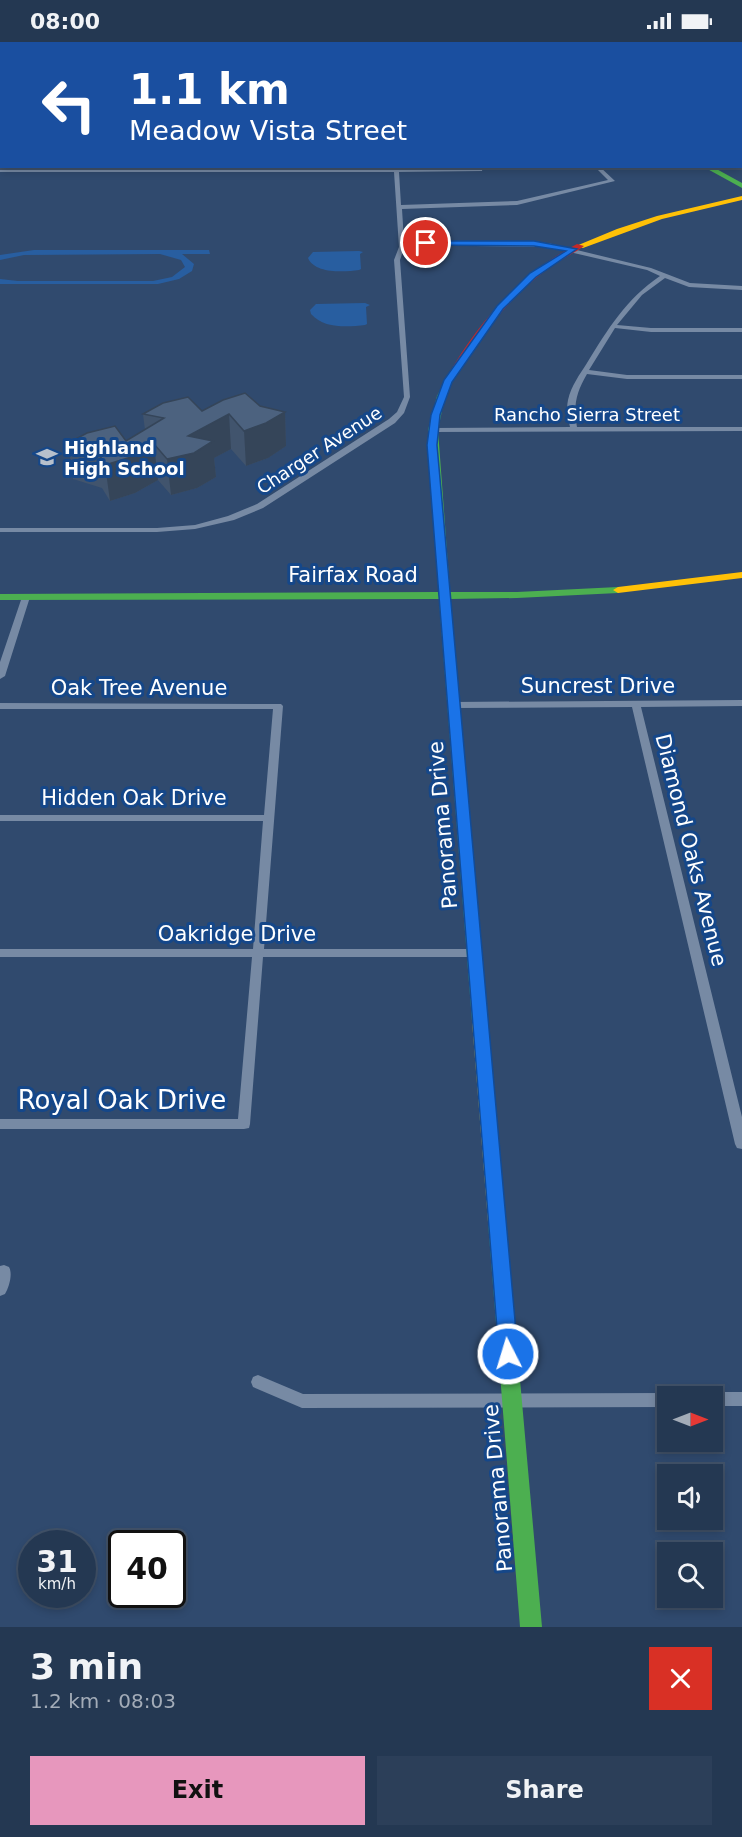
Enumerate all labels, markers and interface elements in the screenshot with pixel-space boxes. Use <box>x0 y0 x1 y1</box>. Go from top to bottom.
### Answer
text: 08:00 <box>30 9 100 34</box>
text: 1.1 km <box>129 65 290 114</box>
icon: left <box>30 66 108 144</box>
text: Meadow Vista Street <box>129 115 407 146</box>
pin <box>400 217 451 268</box>
icon: arrive <box>409 226 442 259</box>
street label: Charger Avenue <box>253 402 385 498</box>
street label: Rancho Sierra Street <box>494 404 680 425</box>
place label: Highland High School <box>64 437 185 479</box>
school or university icon: Highland High School <box>35 445 59 469</box>
street label: Fairfax Road <box>288 563 418 587</box>
street label: Suncrest Drive <box>521 674 675 698</box>
street label: Oak Tree Avenue <box>51 676 227 700</box>
street label: Diamond Oaks Avenue <box>650 731 732 969</box>
street label: Panorama Drive <box>424 740 462 910</box>
street label: Hidden Oak Drive <box>41 786 227 810</box>
street label: Oakridge Drive <box>158 922 316 946</box>
street label: Royal Oak Drive <box>18 1085 226 1115</box>
position arrow <box>476 1322 540 1386</box>
north arrow <box>657 1386 723 1452</box>
map controls <box>657 1386 723 1608</box>
street label: Panorama Drive <box>479 1403 517 1573</box>
button: sound <box>657 1464 723 1530</box>
speed limit sign: 40 <box>108 1530 186 1608</box>
button: search <box>657 1542 723 1608</box>
text: 31 <box>36 1544 78 1579</box>
text: km/h <box>38 1575 76 1593</box>
text: 3 min <box>30 1646 143 1687</box>
button: close <box>649 1647 712 1710</box>
text: 1.2 km · 08:03 <box>30 1689 176 1713</box>
button: Exit <box>30 1756 365 1825</box>
button: Share <box>377 1756 712 1825</box>

